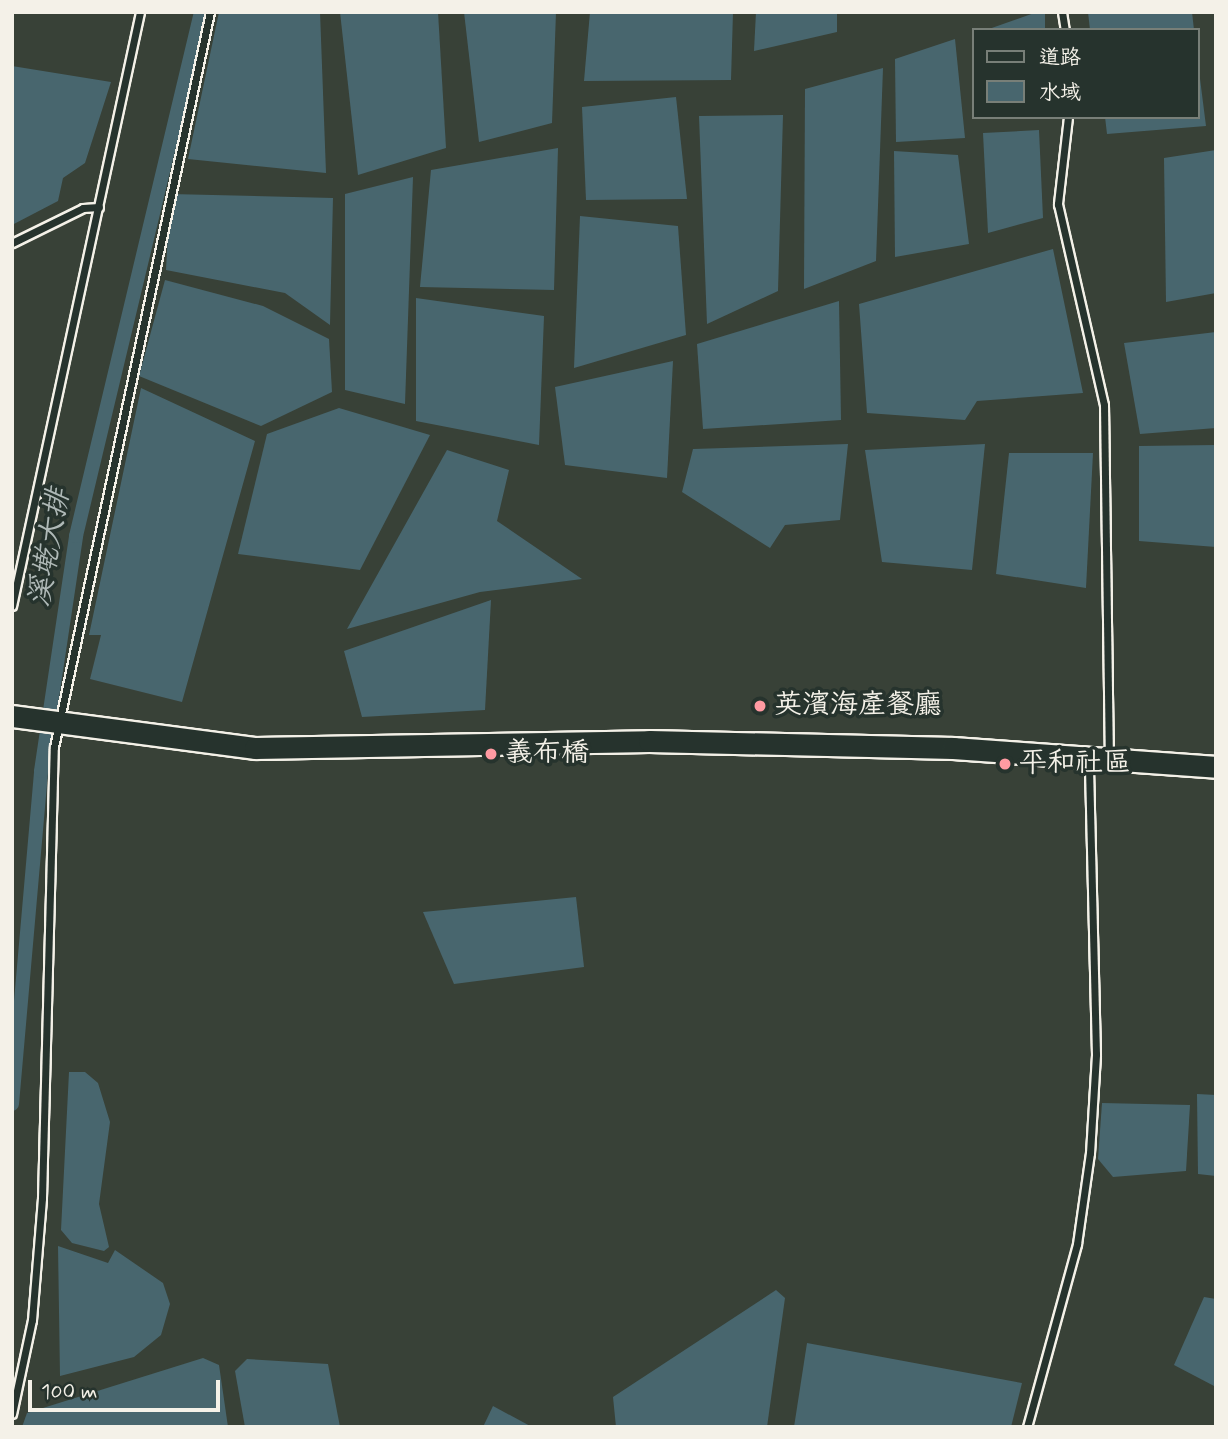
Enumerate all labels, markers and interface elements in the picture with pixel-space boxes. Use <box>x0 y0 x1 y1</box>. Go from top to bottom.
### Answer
legend <box>972 28 1200 119</box>
text: 道路 <box>1039 44 1081 72</box>
text: 水域 <box>1039 79 1081 107</box>
water label: 溪墘大排 <box>22 486 78 610</box>
place label: 英濱海產餐廳 <box>774 689 942 723</box>
marker: 英濱海產餐廳 <box>752 698 768 714</box>
place label: 義布橋 <box>505 737 589 771</box>
marker: 義布橋 <box>483 746 499 762</box>
place label: 平和社區 <box>1019 747 1131 781</box>
marker: 平和社區 <box>997 756 1013 772</box>
scale bar <box>32 1366 224 1410</box>
text: 100 m <box>41 1378 97 1406</box>

